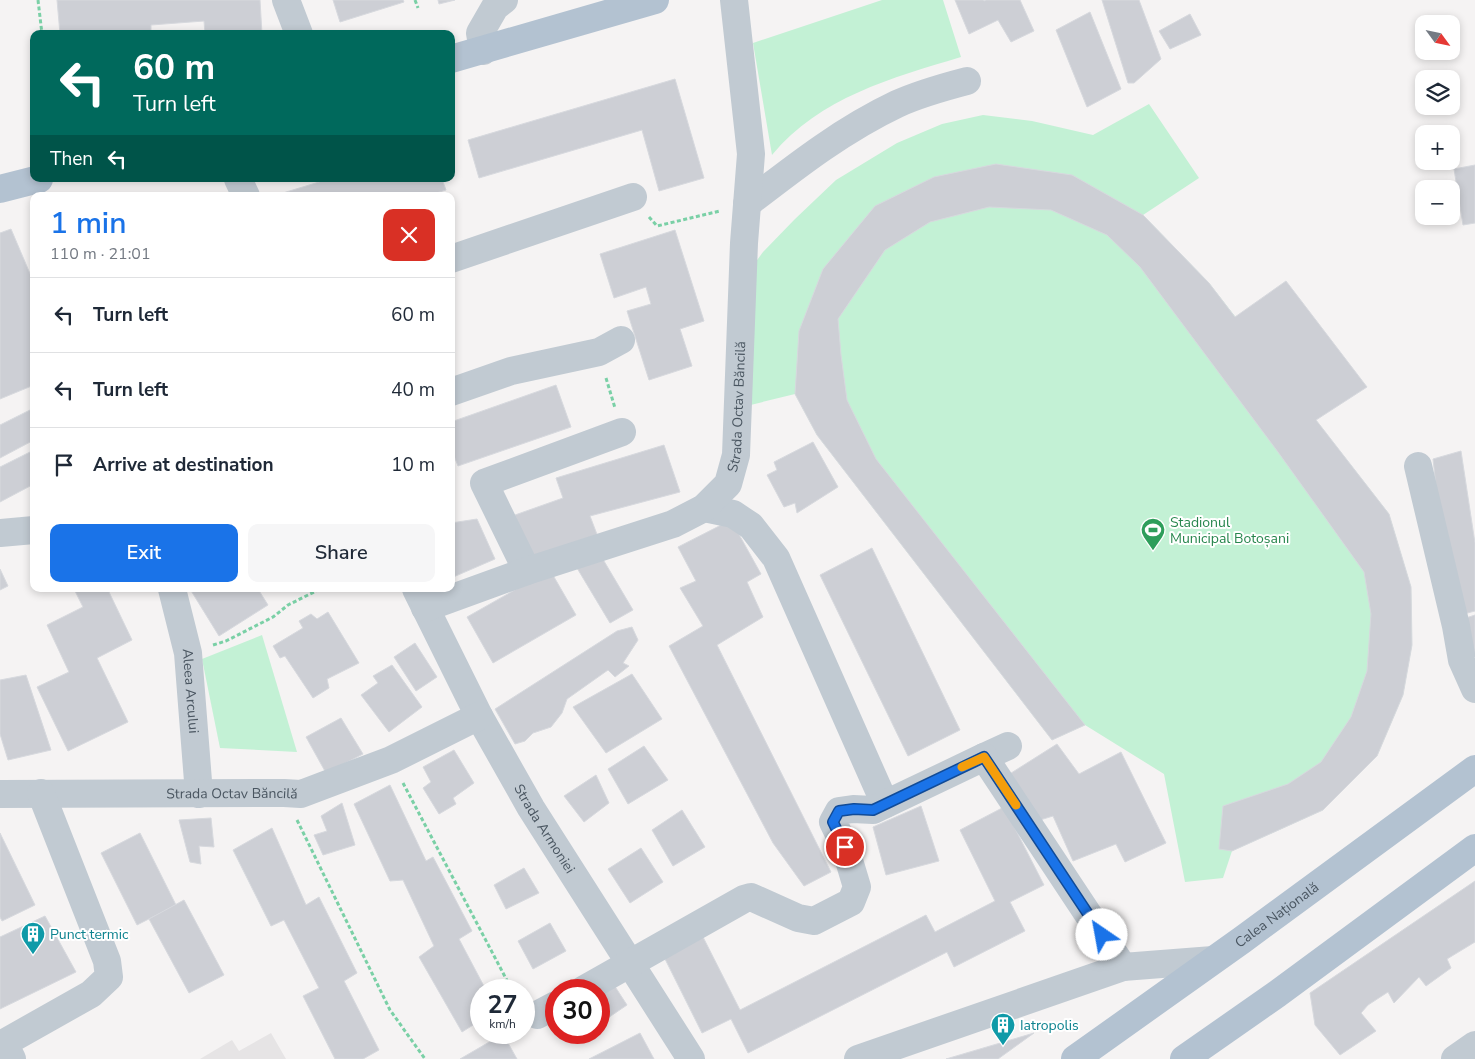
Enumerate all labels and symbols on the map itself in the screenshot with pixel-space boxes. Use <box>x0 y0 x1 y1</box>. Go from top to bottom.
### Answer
north arrow <box>1415 15 1460 60</box>
street label: Strada Octav Băncilă <box>722 341 750 474</box>
place label: Stadionul Municipal Botoșani <box>1170 513 1289 548</box>
sports icon: Stadionul Municipal Botoșani <box>1140 517 1166 551</box>
street label: Aleea Arcului <box>178 648 204 734</box>
street label: Strada Armoniei <box>510 780 580 877</box>
street label: Strada Octav Băncilă <box>166 783 298 803</box>
pin <box>824 826 866 868</box>
street label: Calea Națională <box>1231 877 1323 952</box>
position arrow <box>1075 908 1127 960</box>
building icon: Punct termic <box>20 921 46 955</box>
place label: Punct termic <box>50 925 129 944</box>
speed limit sign: 30 <box>545 979 610 1044</box>
building icon: Iatropolis <box>990 1012 1016 1046</box>
place label: Iatropolis <box>1020 1016 1079 1035</box>

